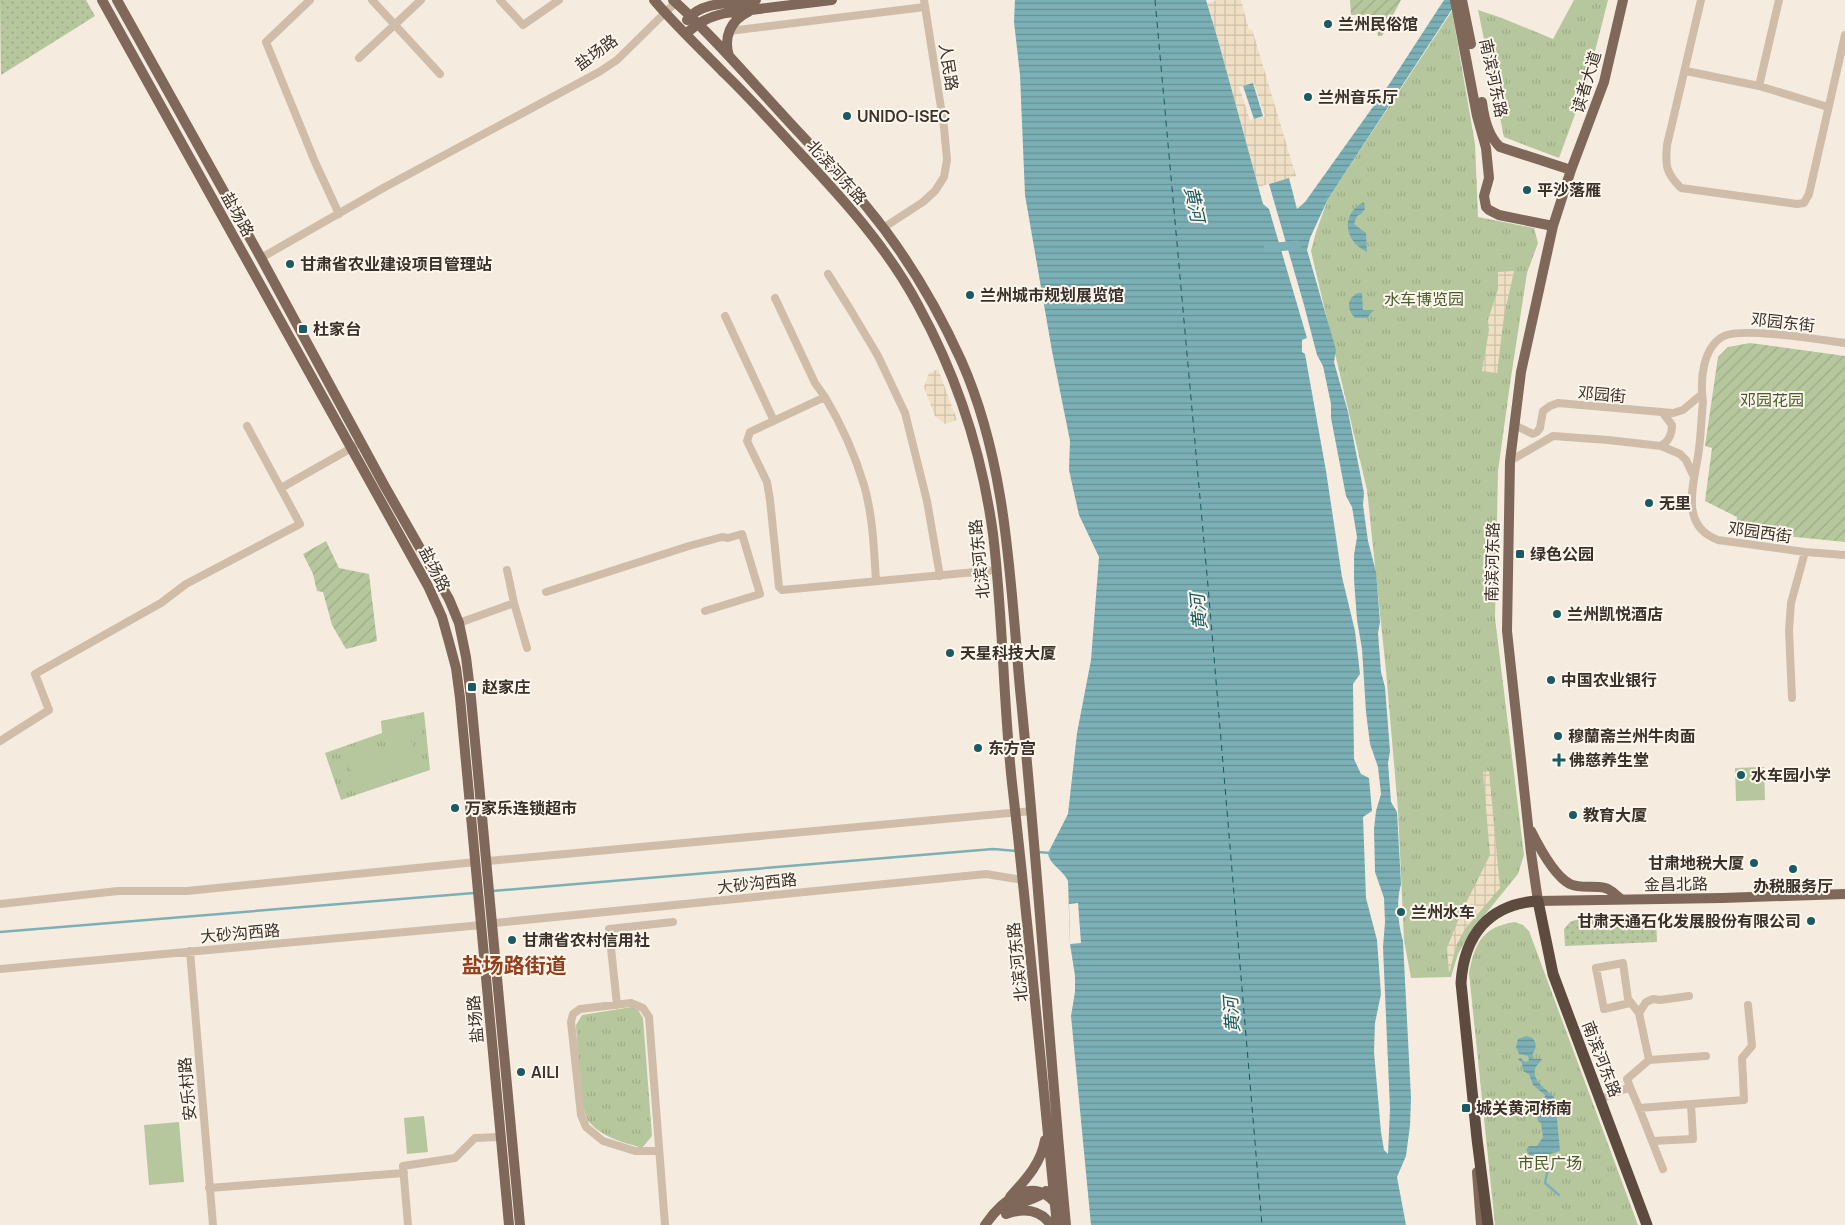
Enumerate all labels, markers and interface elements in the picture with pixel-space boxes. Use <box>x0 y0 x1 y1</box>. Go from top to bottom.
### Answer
place label: 兰州民俗馆 <box>1338 13 1418 35</box>
marker: 兰州民俗馆 <box>1322 18 1334 30</box>
street label: 盐场路 <box>570 29 622 75</box>
street label: 南滨河东路 <box>1475 37 1513 119</box>
street label: 人民路 <box>934 42 964 92</box>
street label: 读者大道 <box>1566 48 1606 116</box>
place label: 兰州音乐厅 <box>1318 86 1398 108</box>
marker: 兰州音乐厅 <box>1302 91 1314 103</box>
place label: UNIDO-ISEC <box>857 105 950 127</box>
marker: UNIDO-ISEC <box>841 110 853 122</box>
street label: 北滨河东路 <box>802 135 872 209</box>
place label: 平沙落雁 <box>1537 179 1601 201</box>
water label: 黄河 <box>1179 184 1211 227</box>
marker: 平沙落雁 <box>1521 184 1533 196</box>
street label: 盐场路 <box>217 188 259 240</box>
place label: 甘肃省农业建设项目管理站 <box>300 253 492 275</box>
marker: 甘肃省农业建设项目管理站 <box>284 258 296 270</box>
place label: 兰州城市规划展览馆 <box>980 284 1124 306</box>
park label: 水车博览园 <box>1384 288 1464 310</box>
marker: 兰州城市规划展览馆 <box>964 289 976 301</box>
street label: 邓园东街 <box>1750 308 1816 336</box>
place label: 杜家台 <box>313 318 361 340</box>
marker: 杜家台 <box>297 323 309 335</box>
street label: 邓园街 <box>1577 381 1627 407</box>
park label: 邓园花园 <box>1740 389 1804 411</box>
place label: 无里 <box>1659 492 1691 514</box>
marker: 无里 <box>1643 497 1655 509</box>
street label: 邓园西街 <box>1727 517 1793 547</box>
street label: 北滨河东路 <box>964 518 994 600</box>
street label: 南滨河东路 <box>1480 522 1504 602</box>
street label: 盐场路 <box>414 543 456 595</box>
place label: 绿色公园 <box>1530 543 1594 565</box>
marker: 绿色公园 <box>1514 548 1526 560</box>
water label: 黄河 <box>1184 590 1212 631</box>
place label: 兰州凯悦酒店 <box>1567 603 1663 625</box>
marker: 兰州凯悦酒店 <box>1551 608 1563 620</box>
place label: 天星科技大厦 <box>960 642 1056 664</box>
marker: 天星科技大厦 <box>944 647 956 659</box>
place label: 中国农业银行 <box>1561 669 1657 691</box>
marker: 中国农业银行 <box>1545 674 1557 686</box>
place label: 赵家庄 <box>482 676 530 698</box>
marker: 赵家庄 <box>466 681 478 693</box>
place label: 穆蘭斋兰州牛肉面 <box>1568 725 1696 747</box>
marker: 穆蘭斋兰州牛肉面 <box>1552 730 1564 742</box>
place label: 东方宫 <box>988 737 1036 759</box>
marker: 东方宫 <box>972 742 984 754</box>
place label: 佛慈养生堂 <box>1569 749 1649 771</box>
marker: 佛慈养生堂 <box>1553 754 1565 766</box>
place label: 水车园小学 <box>1751 764 1831 786</box>
marker: 水车园小学 <box>1735 769 1747 781</box>
place label: 万家乐连锁超市 <box>465 797 577 819</box>
marker: 万家乐连锁超市 <box>449 802 461 814</box>
place label: 教育大厦 <box>1583 804 1647 826</box>
marker: 教育大厦 <box>1567 809 1579 821</box>
place label: 甘肃地税大厦 <box>1648 852 1744 874</box>
marker: 甘肃地税大厦 <box>1748 857 1760 869</box>
marker: 办税服务厅 <box>1787 863 1799 875</box>
street label: 大砂沟西路 <box>716 868 798 898</box>
street label: 金昌北路 <box>1644 872 1708 896</box>
place label: 办税服务厅 <box>1753 875 1833 897</box>
place label: 兰州水车 <box>1411 901 1475 923</box>
marker: 兰州水车 <box>1395 906 1407 918</box>
place label: 甘肃天通石化发展股份有限公司 <box>1577 910 1801 932</box>
marker: 甘肃天通石化发展股份有限公司 <box>1805 915 1817 927</box>
street label: 大砂沟西路 <box>199 919 281 947</box>
street label: 北滨河东路 <box>1002 921 1032 1003</box>
place label: 甘肃省农村信用社 <box>522 929 650 951</box>
marker: 甘肃省农村信用社 <box>506 934 518 946</box>
district label: 盐场路街道 <box>462 951 567 979</box>
water label: 黄河 <box>1218 993 1244 1034</box>
street label: 盐场路 <box>462 994 488 1044</box>
street label: 南滨河东路 <box>1577 1018 1627 1100</box>
street label: 安乐村路 <box>173 1056 201 1122</box>
place label: AILI <box>531 1061 559 1083</box>
marker: AILI <box>515 1066 527 1078</box>
place label: 城关黄河桥南 <box>1476 1097 1572 1119</box>
marker: 城关黄河桥南 <box>1460 1102 1472 1114</box>
park label: 市民广场 <box>1518 1152 1582 1174</box>

